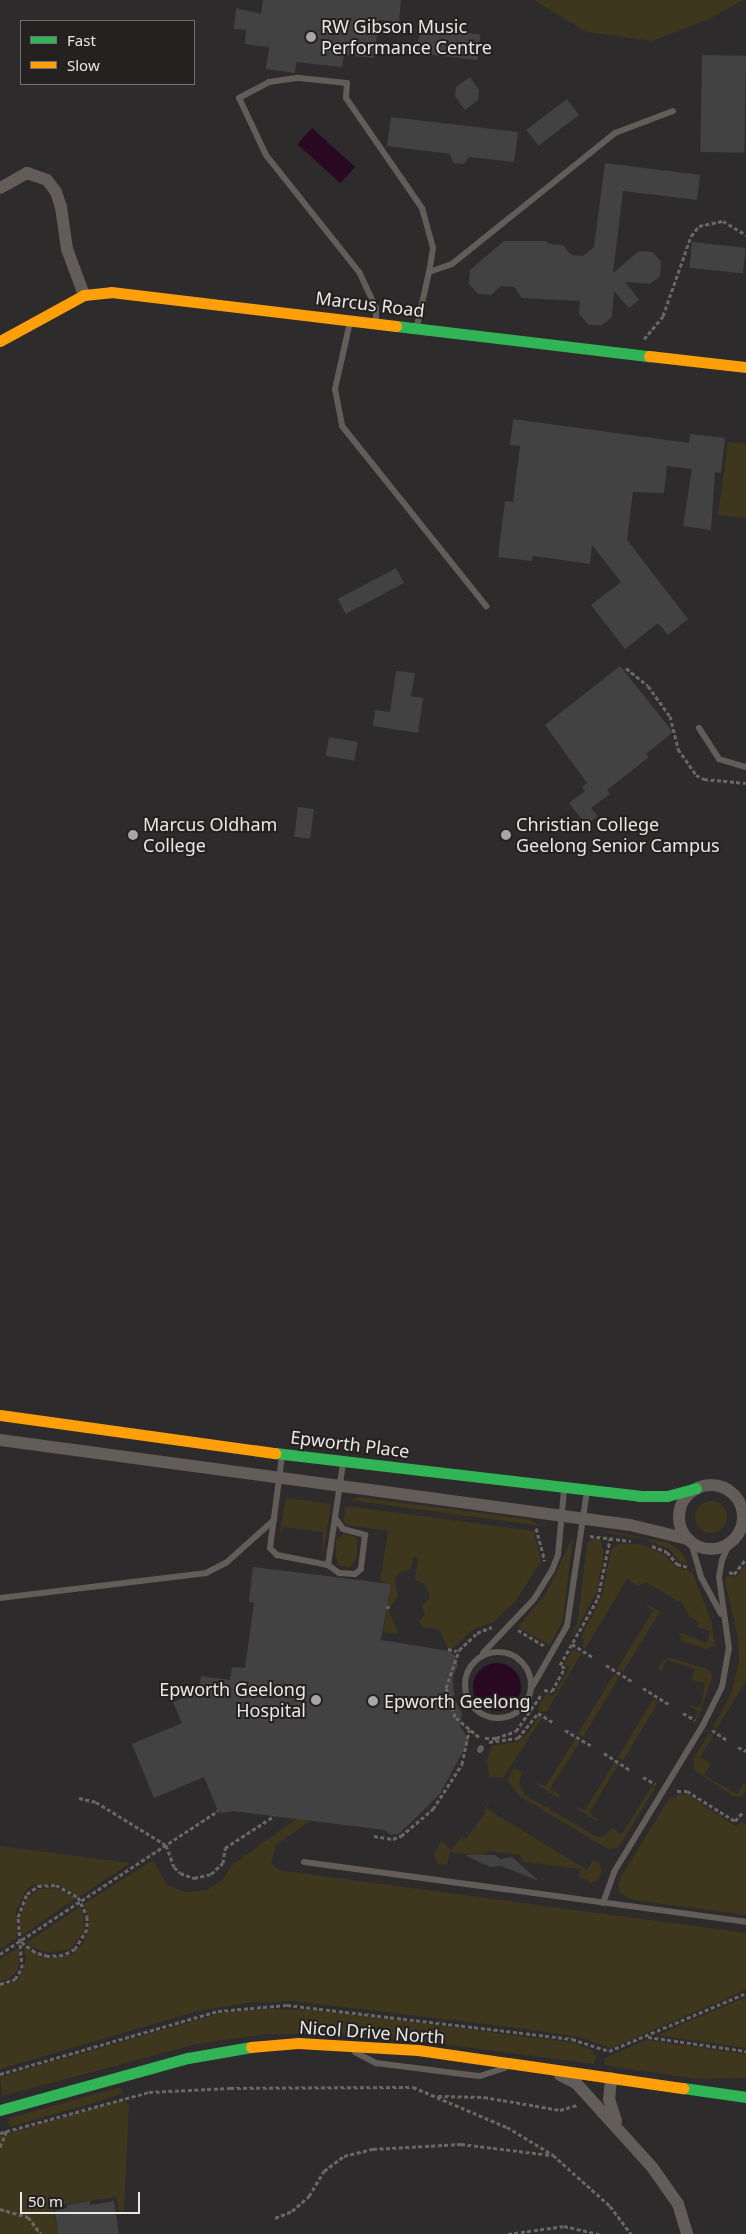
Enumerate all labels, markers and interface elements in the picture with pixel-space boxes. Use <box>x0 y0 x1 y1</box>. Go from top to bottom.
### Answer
place label: RW Gibson Music Performance Centre <box>321 16 492 58</box>
legend <box>20 20 195 85</box>
text: Fast <box>67 30 96 50</box>
marker: RW Gibson Music Performance Centre <box>305 31 317 43</box>
text: Slow <box>67 55 100 75</box>
street label: Marcus Road <box>314 287 426 321</box>
place label: Marcus Oldham College <box>143 814 277 856</box>
place label: Christian College Geelong Senior Campus <box>516 814 720 856</box>
marker: Marcus Oldham College <box>127 829 139 841</box>
marker: Christian College Geelong Senior Campus <box>500 829 512 841</box>
street label: Epworth Place <box>289 1426 411 1462</box>
place label: Epworth Geelong Hospital <box>159 1679 306 1722</box>
place label: Epworth Geelong <box>384 1690 531 1712</box>
marker: Epworth Geelong Hospital <box>310 1694 322 1706</box>
marker: Epworth Geelong <box>366 1694 380 1708</box>
street label: Nicol Drive North <box>298 2016 446 2048</box>
scale bar <box>22 2182 142 2214</box>
text: 50 m <box>28 2191 63 2211</box>

